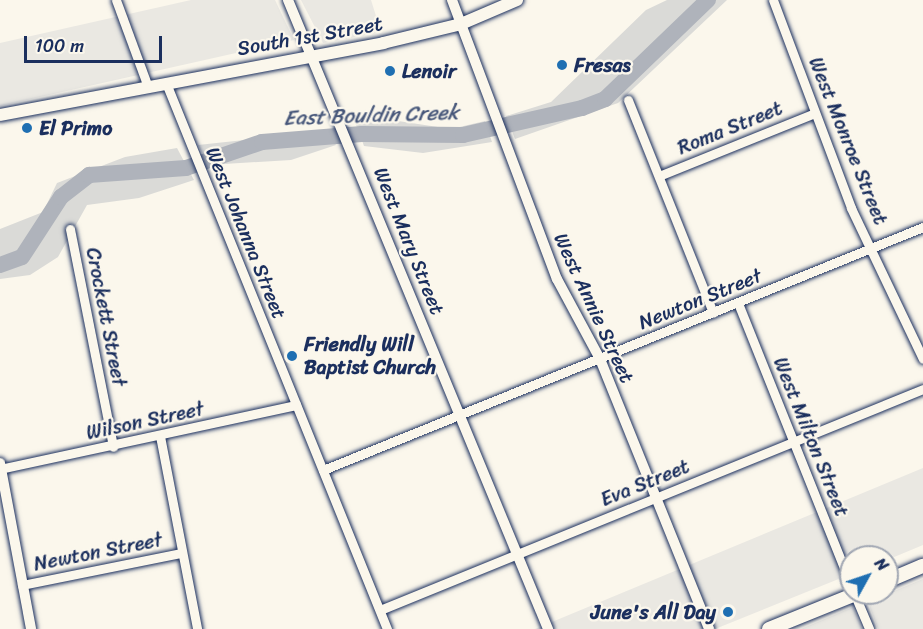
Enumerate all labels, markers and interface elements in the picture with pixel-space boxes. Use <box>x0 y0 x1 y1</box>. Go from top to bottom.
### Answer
street label: South 1st Street <box>235 11 385 61</box>
scale bar <box>27 24 165 62</box>
text: 100 m <box>35 30 84 62</box>
place label: Fresas <box>574 53 631 77</box>
street label: West Monroe Street <box>804 54 892 228</box>
marker: Fresas <box>555 58 569 72</box>
place label: Lenoir <box>402 59 456 83</box>
marker: Lenoir <box>383 64 397 78</box>
street label: Roma Street <box>674 96 786 160</box>
water label: East Bouldin Creek <box>283 99 459 131</box>
place label: El Primo <box>39 116 112 140</box>
marker: El Primo <box>20 121 34 135</box>
street label: West Johanna Street <box>200 143 292 323</box>
street label: West Mary Street <box>368 164 450 318</box>
street label: West Annie Street <box>549 229 639 387</box>
street label: Crockett Street <box>81 245 131 389</box>
street label: Newton Street <box>635 263 765 335</box>
place label: Friendly Will Baptist Church <box>304 332 436 379</box>
marker: Friendly Will Baptist Church <box>285 349 299 363</box>
street label: West Milton Street <box>768 354 854 520</box>
street label: Wilson Street <box>84 397 206 445</box>
street label: Eva Street <box>597 454 693 512</box>
street label: Newton Street <box>31 528 165 576</box>
north arrow <box>839 545 899 605</box>
text: N <box>867 551 896 578</box>
place label: June's All Day <box>591 600 716 624</box>
marker: June's All Day <box>721 605 735 619</box>

